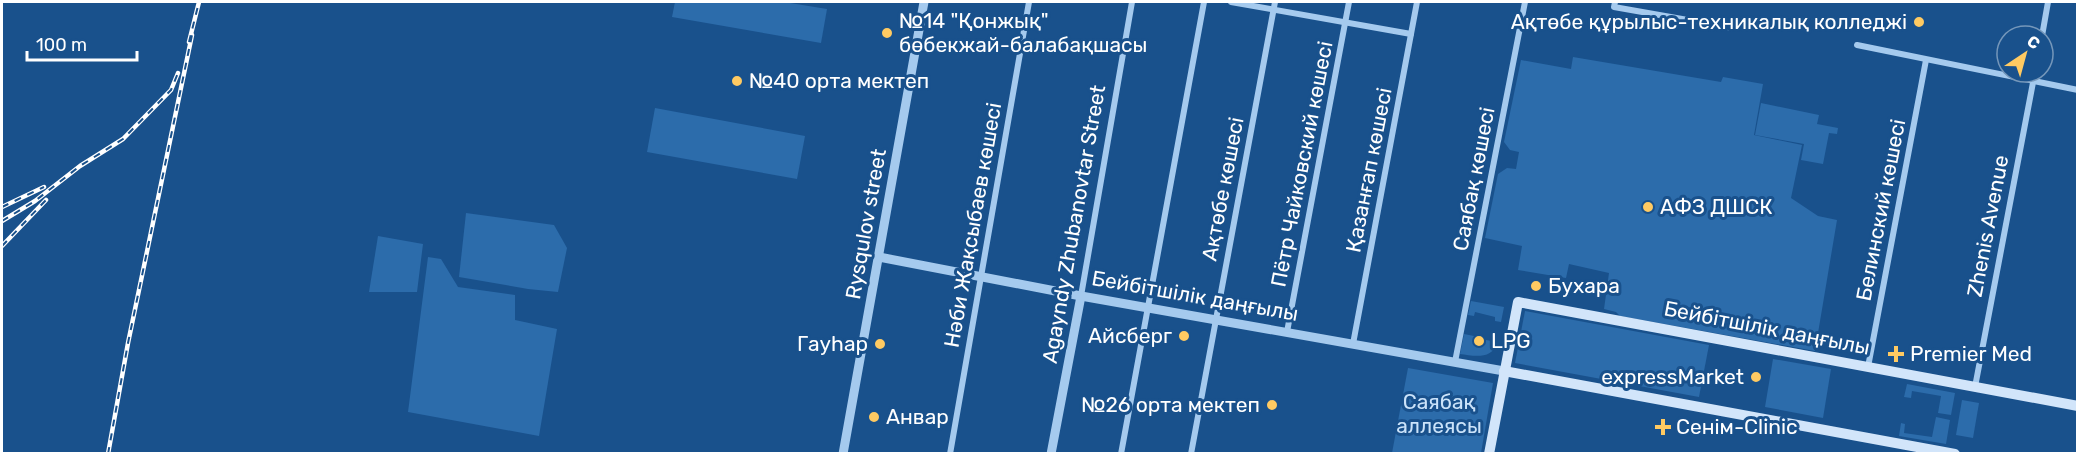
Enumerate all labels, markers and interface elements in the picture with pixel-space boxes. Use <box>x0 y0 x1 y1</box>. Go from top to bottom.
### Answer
place label: №14 "Қонжық" бөбекжай-балабақшасы <box>899 8 1148 57</box>
place label: Ақтөбе құрылыс-техникалық колледжі <box>1511 9 1907 34</box>
marker: Ақтөбе құрылыс-техникалық колледжі <box>1912 15 1926 29</box>
scale bar <box>27 24 136 62</box>
north arrow <box>1995 24 2055 84</box>
marker: №14 "Қонжық" бөбекжай-балабақшасы <box>880 26 894 40</box>
text: С <box>2023 31 2044 53</box>
text: 100 m <box>36 34 87 56</box>
street label: Пётр Чайковский көшесі <box>1265 39 1338 289</box>
place label: №40 орта мектеп <box>749 68 929 93</box>
marker: №40 орта мектеп <box>730 74 744 88</box>
street label: Agayndy Zhubanovtar Street <box>1037 83 1110 365</box>
street label: Қазанғап көшесі <box>1340 85 1397 254</box>
street label: Нәби Жақсыбаев көшесі <box>939 100 1006 349</box>
street label: Саябақ көшесі <box>1447 105 1500 253</box>
street label: Ақтөбе көшесі <box>1196 115 1249 263</box>
street label: Белинский көшесі <box>1851 117 1910 303</box>
street label: Rysqulov street <box>840 147 891 301</box>
street label: Zhenis Avenue <box>1962 153 2013 299</box>
place label: АФЗ ДШСК <box>1660 194 1773 219</box>
marker: АФЗ ДШСК <box>1641 200 1655 214</box>
street label: Бейбітшілік даңғылы <box>1090 265 1300 326</box>
place label: Бухара <box>1548 273 1620 298</box>
marker: Бухара <box>1529 279 1543 293</box>
street label: Бейбітшілік даңғылы <box>1662 295 1872 360</box>
place label: Айсберг <box>1088 323 1172 348</box>
place label: LPG <box>1491 328 1531 353</box>
marker: Айсберг <box>1177 329 1191 343</box>
place label: Гауhар <box>797 331 868 356</box>
marker: LPG <box>1472 334 1486 348</box>
marker: Гауhар <box>873 337 887 351</box>
place label: Premier Med <box>1910 341 2032 366</box>
marker: Premier Med <box>1887 345 1905 363</box>
place label: expressMarket <box>1601 364 1744 389</box>
marker: expressMarket <box>1749 370 1763 384</box>
park label: Саябақ аллеясы <box>1396 389 1482 438</box>
place label: №26 орта мектеп <box>1081 392 1260 417</box>
marker: №26 орта мектеп <box>1265 398 1279 412</box>
place label: Анвар <box>886 404 949 429</box>
marker: Анвар <box>867 410 881 424</box>
place label: Сенім-Clinic <box>1676 414 1798 439</box>
marker: Сенім-Clinic <box>1654 418 1672 436</box>

